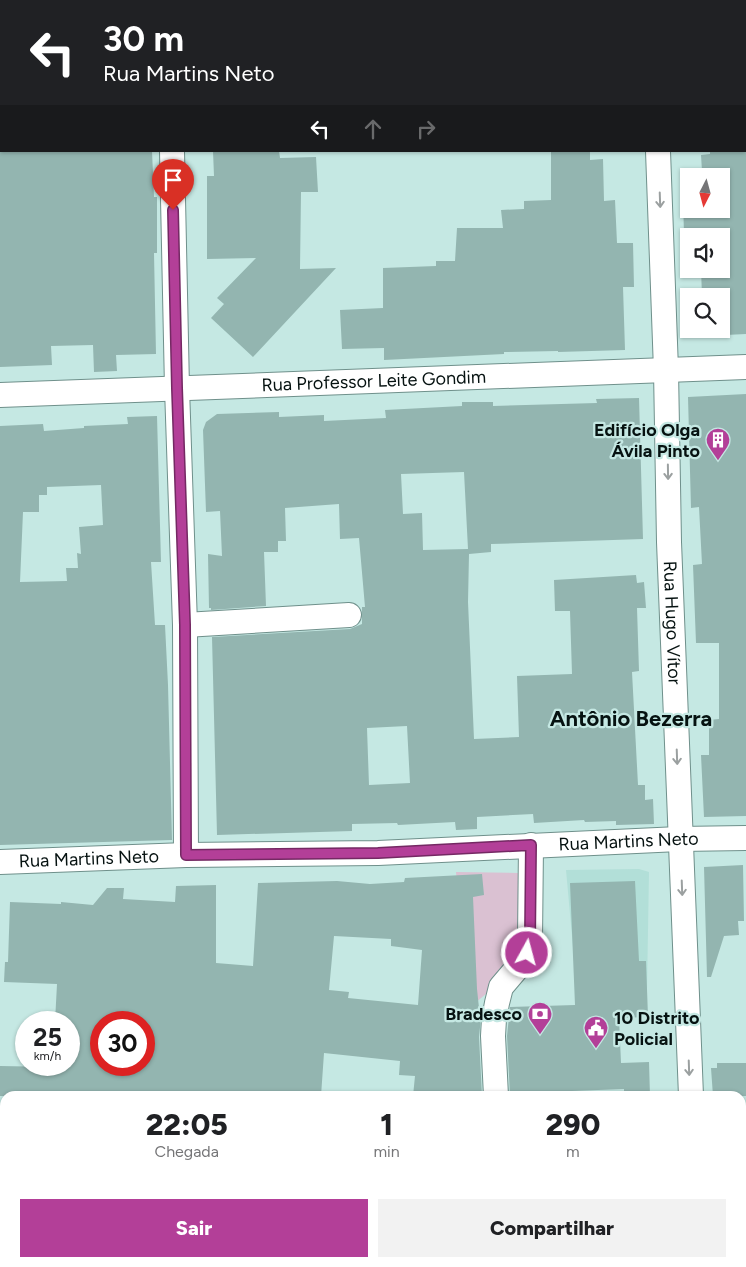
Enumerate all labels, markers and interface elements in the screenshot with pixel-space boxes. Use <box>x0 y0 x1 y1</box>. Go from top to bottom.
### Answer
text: 30 m <box>103 18 184 60</box>
icon: left <box>20 20 85 85</box>
text: Rua Martins Neto <box>103 60 274 87</box>
icon: left <box>306 115 334 143</box>
icon: ahead <box>359 115 387 143</box>
icon: right <box>412 115 440 143</box>
pin <box>152 159 194 210</box>
icon: arrive <box>159 166 187 194</box>
north arrow <box>680 168 730 218</box>
map controls <box>680 168 730 338</box>
one-way arrow <box>655 192 665 208</box>
button: sound <box>680 228 730 278</box>
button: search <box>680 288 730 338</box>
street label: Rua Professor Leite Gondim <box>261 366 486 396</box>
place label: Edifício Olga Ávila Pinto <box>594 419 700 462</box>
building icon: Edifício Olga Ávila Pinto <box>705 427 731 461</box>
one-way arrow <box>663 463 673 479</box>
street label: Rua Hugo Vítor <box>659 560 686 685</box>
district label: Antônio Bezerra <box>550 705 712 732</box>
one-way arrow <box>672 748 681 764</box>
street label: Rua Martins Neto <box>558 828 699 856</box>
street label: Rua Martins Neto <box>18 845 159 872</box>
one-way arrow <box>677 880 686 896</box>
position arrow <box>500 926 552 978</box>
bank icon: Bradesco <box>527 1001 553 1035</box>
place label: Bradesco <box>445 1003 522 1025</box>
place label: 10 Distrito Policial <box>614 1007 700 1050</box>
speed limit sign: 30 <box>90 1011 155 1076</box>
public building icon: 10 Distrito Policial <box>583 1015 609 1049</box>
text: 25 <box>33 1022 62 1052</box>
text: km/h <box>34 1049 61 1063</box>
one-way arrow <box>685 1059 694 1075</box>
text: 22:05 <box>146 1106 228 1143</box>
text: 1 <box>380 1106 393 1143</box>
text: 290 <box>545 1106 600 1143</box>
text: Chegada <box>155 1142 219 1161</box>
text: min <box>374 1142 400 1161</box>
text: m <box>566 1142 580 1161</box>
button: Sair <box>20 1199 368 1257</box>
button: Compartilhar <box>378 1199 726 1257</box>

